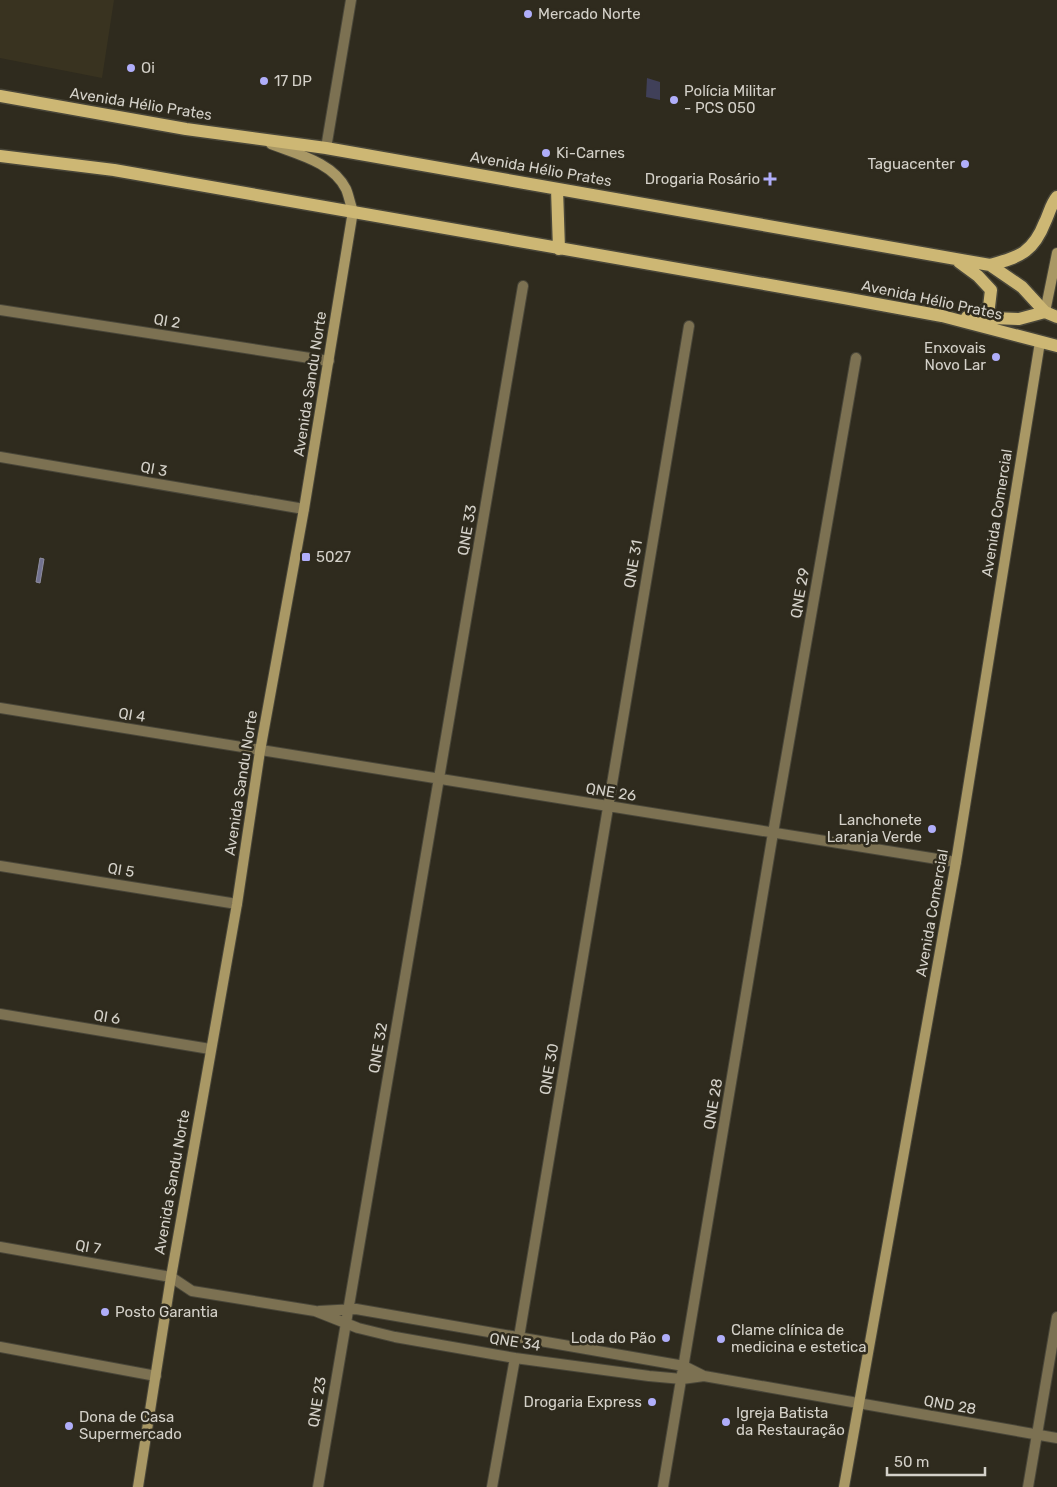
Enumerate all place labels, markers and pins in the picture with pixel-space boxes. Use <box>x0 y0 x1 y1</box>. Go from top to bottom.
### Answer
place label: Mercado Norte <box>538 5 641 23</box>
marker: Mercado Norte <box>522 8 534 20</box>
place label: Oi <box>141 59 155 77</box>
marker: Oi <box>125 62 137 74</box>
place label: 17 DP <box>274 72 312 90</box>
marker: 17 DP <box>258 75 270 87</box>
place label: Polícia Militar - PCS 050 <box>684 82 776 117</box>
marker: Polícia Militar - PCS 050 <box>668 94 680 106</box>
place label: Ki-Carnes <box>556 144 625 162</box>
marker: Ki-Carnes <box>540 147 552 159</box>
place label: Taguacenter <box>868 155 955 173</box>
marker: Taguacenter <box>959 158 971 170</box>
place label: Drogaria Rosário <box>645 170 760 188</box>
marker: Drogaria Rosário <box>764 173 776 185</box>
place label: Enxovais Novo Lar <box>924 339 986 374</box>
marker: Enxovais Novo Lar <box>990 351 1002 363</box>
place label: 5027 <box>316 548 351 566</box>
marker: 5027 <box>300 551 312 563</box>
place label: Lanchonete Laranja Verde <box>827 811 922 846</box>
marker: Lanchonete Laranja Verde <box>926 823 938 835</box>
place label: Posto Garantia <box>115 1303 218 1321</box>
marker: Posto Garantia <box>99 1306 111 1318</box>
place label: Clame clínica de medicina e estetica <box>731 1321 867 1356</box>
place label: Loda do Pão <box>571 1329 656 1347</box>
marker: Loda do Pão <box>660 1332 672 1344</box>
marker: Clame clínica de medicina e estetica <box>715 1333 727 1345</box>
place label: Drogaria Express <box>524 1393 642 1411</box>
marker: Drogaria Express <box>646 1396 658 1408</box>
place label: Igreja Batista da Restauração <box>736 1404 845 1439</box>
place label: Dona de Casa Supermercado <box>79 1408 182 1443</box>
marker: Igreja Batista da Restauração <box>720 1416 732 1428</box>
marker: Dona de Casa Supermercado <box>63 1420 75 1432</box>

